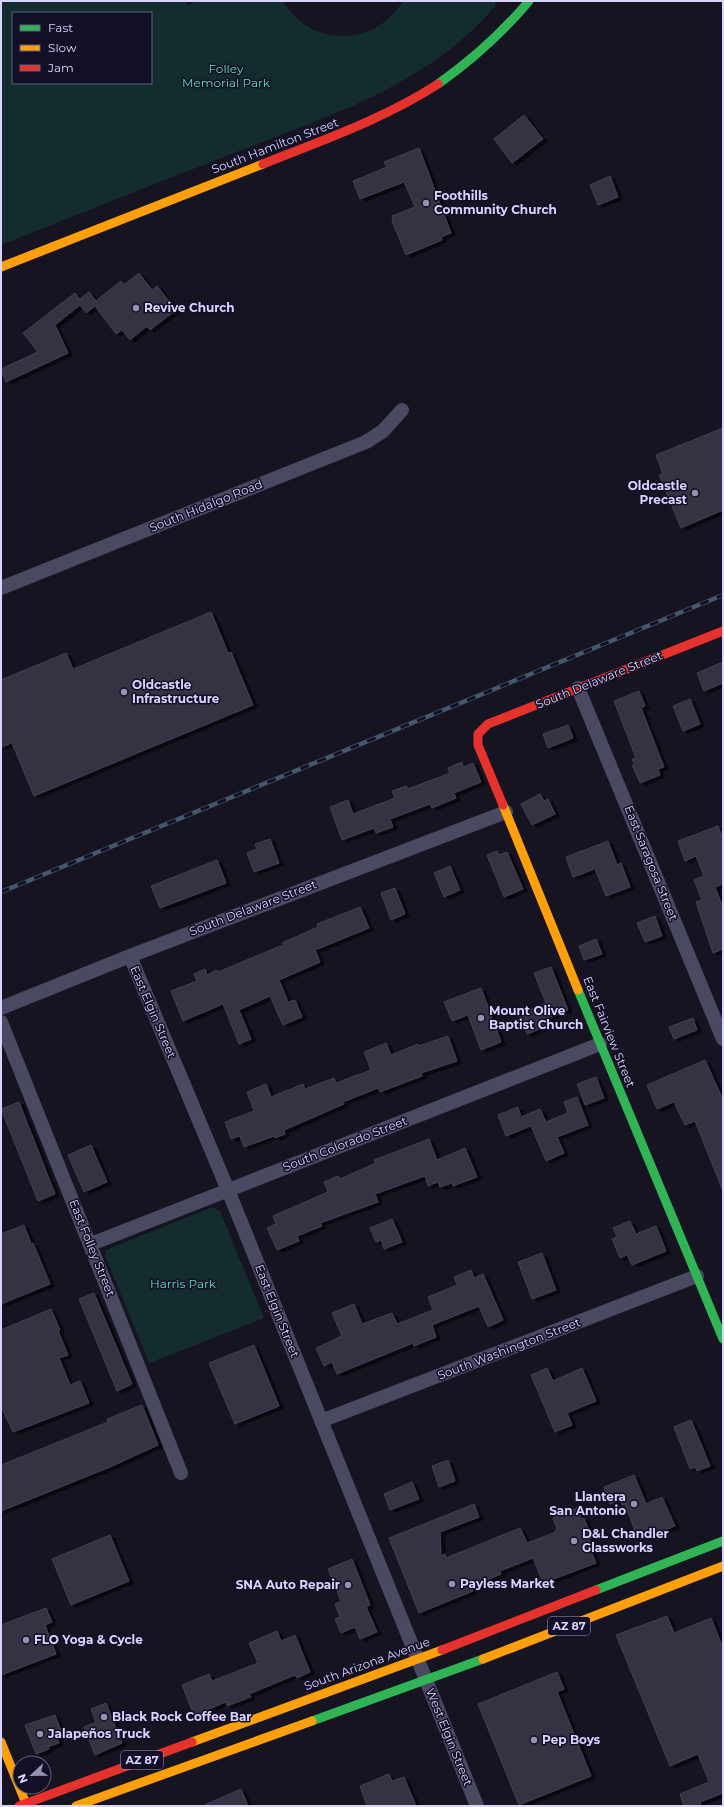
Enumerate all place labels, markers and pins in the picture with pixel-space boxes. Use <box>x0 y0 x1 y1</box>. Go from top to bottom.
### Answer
place label: Foothills Community Church <box>434 188 557 217</box>
marker: Foothills Community Church <box>421 198 431 208</box>
place label: Revive Church <box>144 300 235 315</box>
marker: Revive Church <box>131 303 141 313</box>
place label: Oldcastle Precast <box>628 478 688 507</box>
marker: Oldcastle Precast <box>690 488 700 498</box>
place label: Oldcastle Infrastructure <box>132 677 220 706</box>
marker: Oldcastle Infrastructure <box>119 687 129 697</box>
place label: Mount Olive Baptist Church <box>489 1003 583 1032</box>
marker: Mount Olive Baptist Church <box>476 1013 486 1023</box>
place label: Llantera San Antonio <box>549 1489 626 1518</box>
marker: Llantera San Antonio <box>629 1499 639 1509</box>
place label: D&L Chandler Glassworks <box>582 1526 669 1555</box>
marker: D&L Chandler Glassworks <box>569 1536 579 1546</box>
place label: Payless Market <box>460 1576 556 1591</box>
place label: SNA Auto Repair <box>236 1577 340 1592</box>
marker: Payless Market <box>447 1579 457 1589</box>
marker: SNA Auto Repair <box>343 1580 353 1590</box>
place label: FLO Yoga & Cycle <box>34 1632 143 1647</box>
marker: FLO Yoga & Cycle <box>21 1635 31 1645</box>
place label: Black Rock Coffee Bar <box>112 1709 251 1724</box>
marker: Black Rock Coffee Bar <box>99 1712 109 1722</box>
place label: Jalapeños Truck <box>47 1726 150 1741</box>
marker: Jalapeños Truck <box>35 1729 45 1739</box>
place label: Pep Boys <box>542 1732 601 1747</box>
marker: Pep Boys <box>529 1735 539 1745</box>

